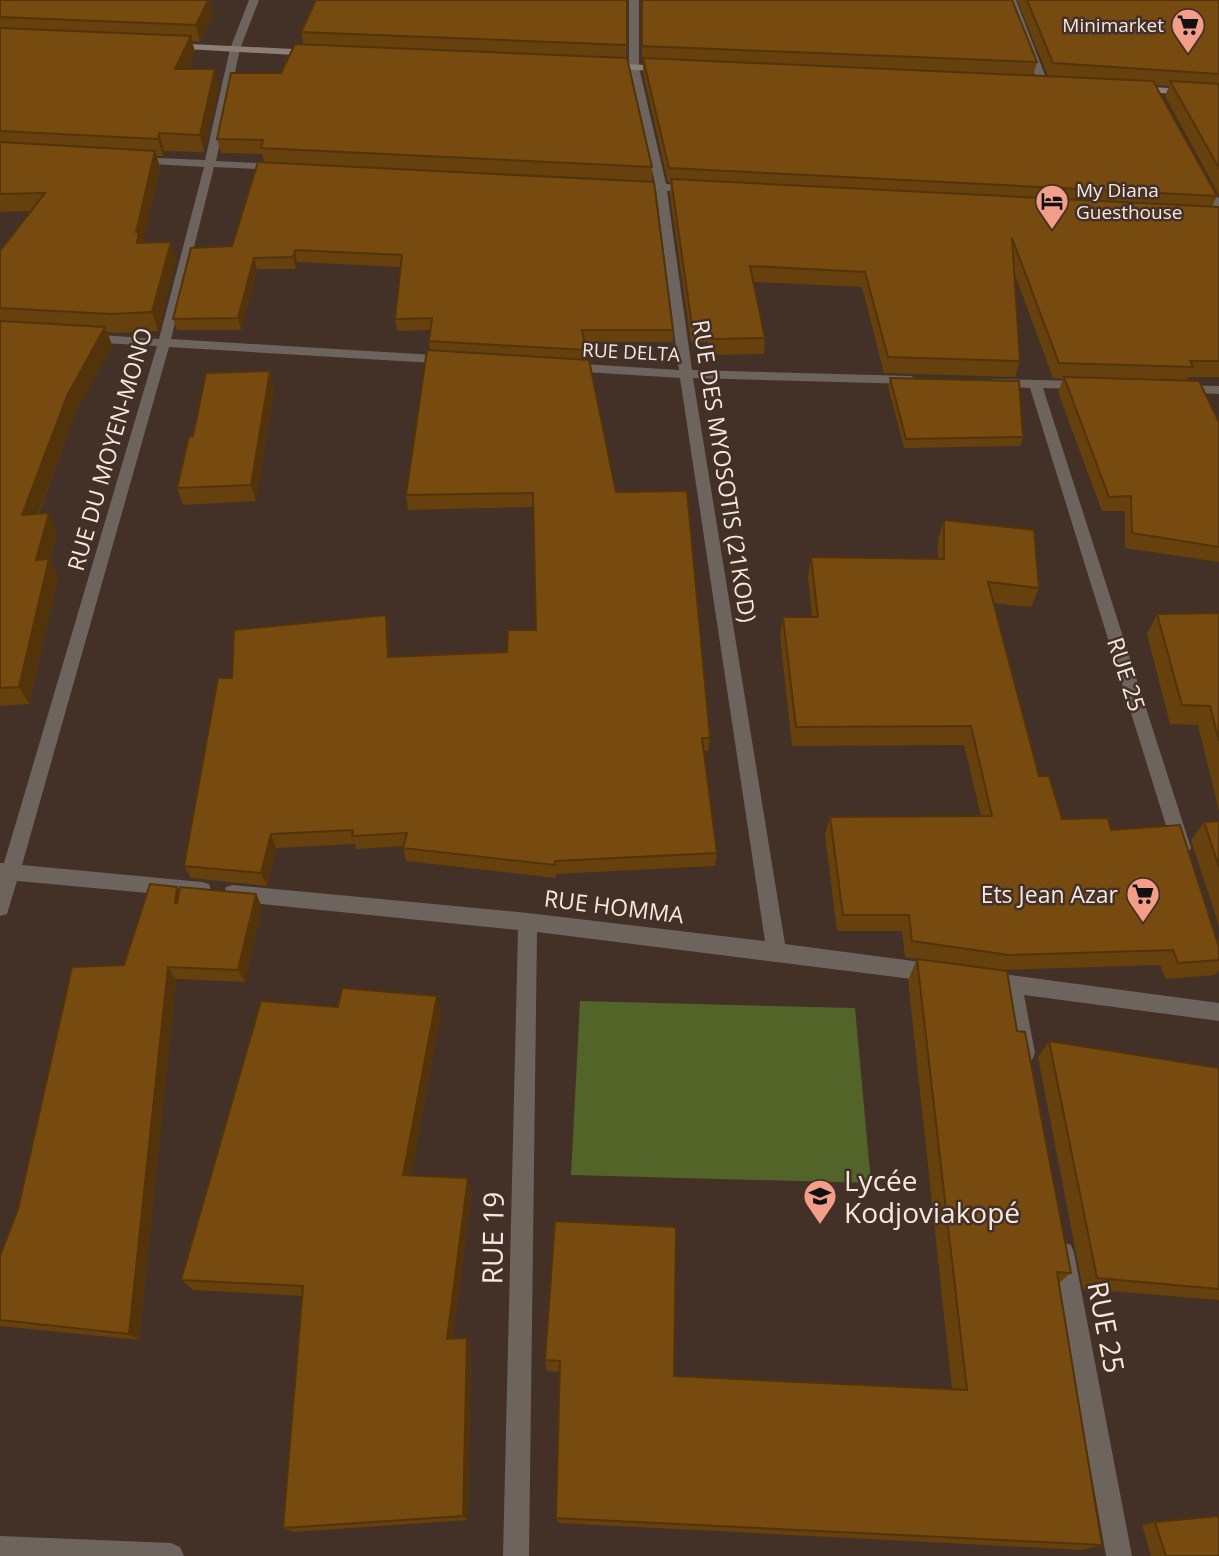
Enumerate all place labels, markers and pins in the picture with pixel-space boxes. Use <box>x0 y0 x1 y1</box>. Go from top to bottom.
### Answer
supermarket icon: Minimarket <box>1169 6 1207 55</box>
place label: Minimarket <box>1062 12 1164 38</box>
place label: My Diana Guesthouse <box>1076 177 1182 225</box>
hotel icon: My Diana Guesthouse <box>1033 182 1071 231</box>
supermarket icon: Ets Jean Azar <box>1124 875 1162 924</box>
place label: Ets Jean Azar <box>981 878 1119 910</box>
place label: Lycée Kodjoviakopé <box>844 1161 1020 1231</box>
school or university icon: Lycée Kodjoviakopé <box>801 1177 839 1226</box>

